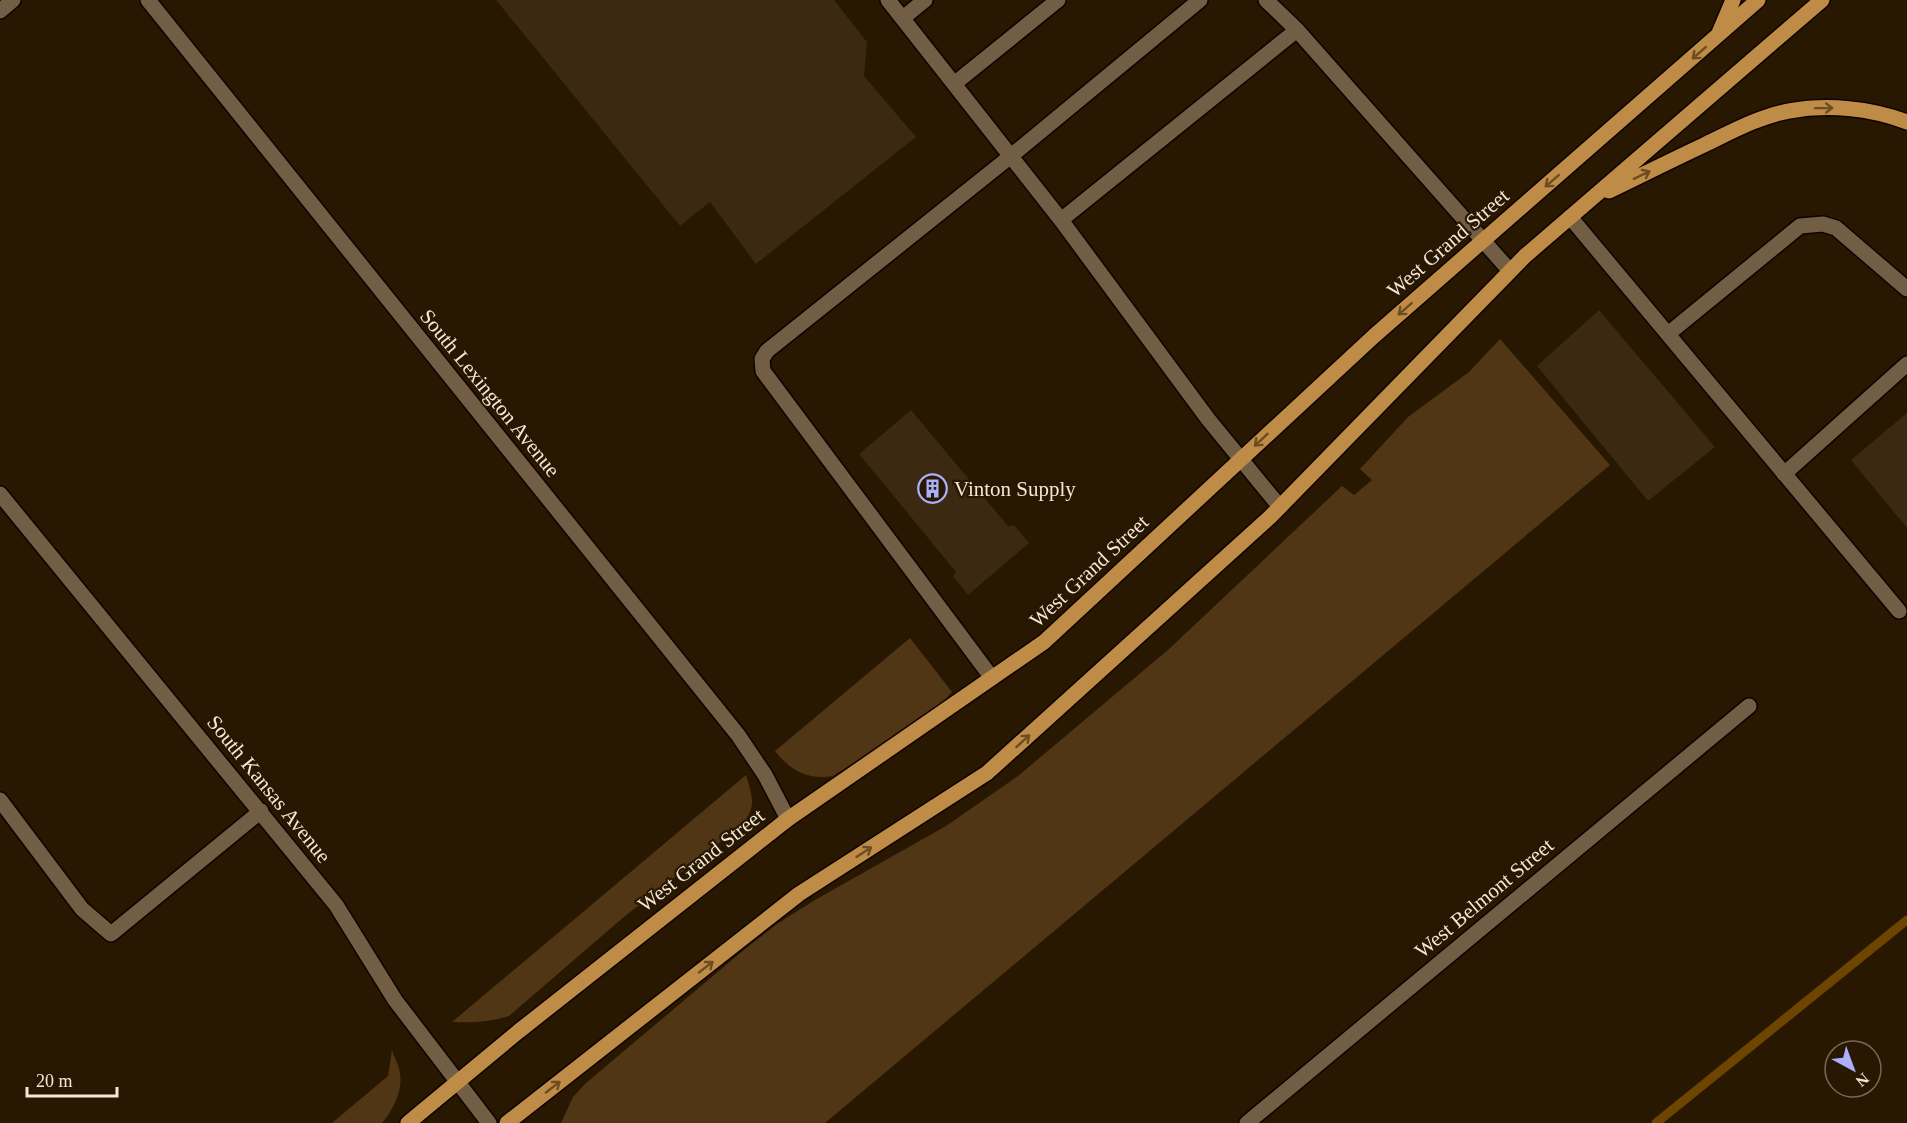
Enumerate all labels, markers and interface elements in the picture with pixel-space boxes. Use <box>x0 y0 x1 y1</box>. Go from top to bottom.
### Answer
one-way arrow <box>1692 46 1707 60</box>
one-way arrow <box>1813 102 1833 114</box>
one-way arrow <box>1633 168 1651 180</box>
one-way arrow <box>1544 174 1560 187</box>
street label: West Grand Street <box>1382 184 1514 302</box>
one-way arrow <box>1398 302 1413 316</box>
street label: South Lexington Avenue <box>415 304 565 482</box>
one-way arrow <box>1254 433 1269 447</box>
building icon: Vinton Supply <box>917 473 949 505</box>
place label: Vinton Supply <box>954 477 1076 501</box>
street label: West Grand Street <box>1025 510 1153 632</box>
street label: South Kansas Avenue <box>202 710 336 868</box>
one-way arrow <box>1015 734 1030 748</box>
street label: West Grand Street <box>633 803 769 917</box>
street label: West Belmont Street <box>1410 833 1558 963</box>
one-way arrow <box>855 846 872 858</box>
one-way arrow <box>698 960 714 973</box>
north arrow <box>1823 1039 1883 1099</box>
scale bar <box>27 1060 117 1098</box>
text: N <box>1852 1070 1872 1090</box>
text: 20 m <box>36 1071 73 1091</box>
one-way arrow <box>544 1080 560 1093</box>

